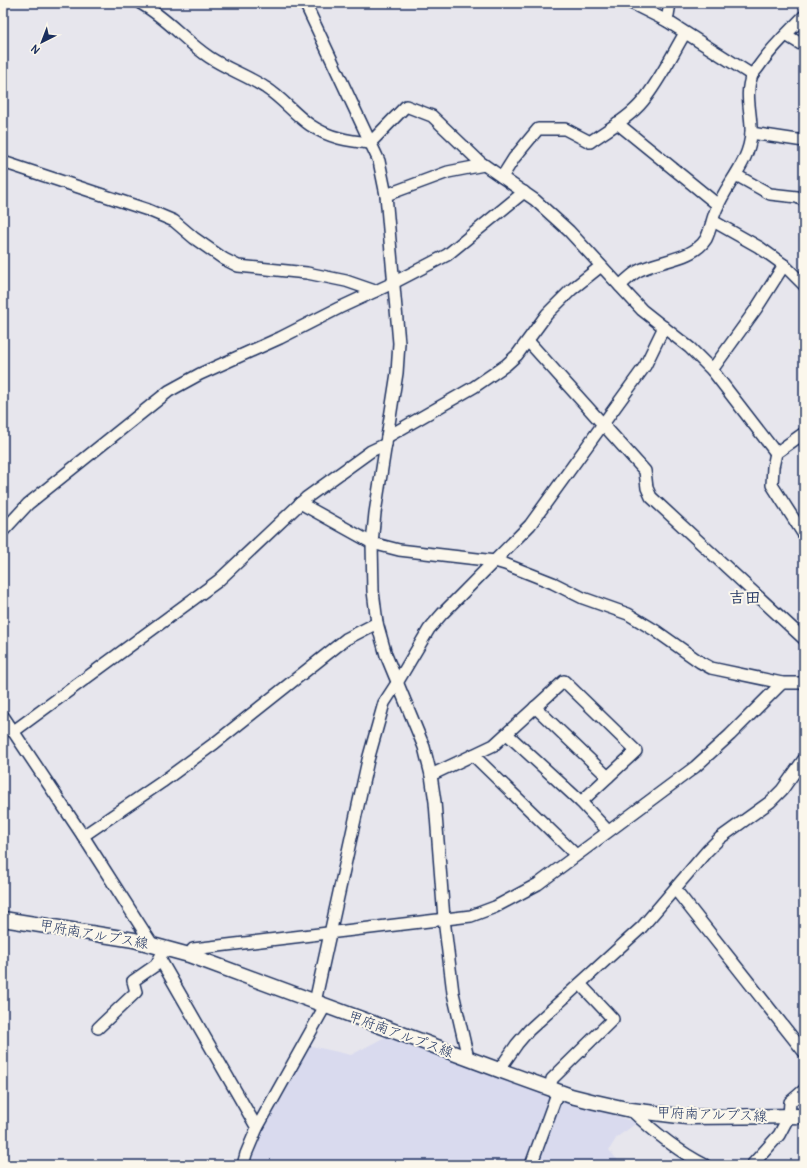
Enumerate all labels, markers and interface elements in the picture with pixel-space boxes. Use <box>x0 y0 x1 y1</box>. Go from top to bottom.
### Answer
north arrow <box>22 22 62 62</box>
text: N <box>28 41 43 56</box>
district label: 吉田 <box>729 588 761 608</box>
street label: 甲府南アルプス線 <box>38 917 150 952</box>
street label: 甲府南アルプス線 <box>346 1008 456 1061</box>
street label: 甲府南アルプス線 <box>656 1104 768 1125</box>

